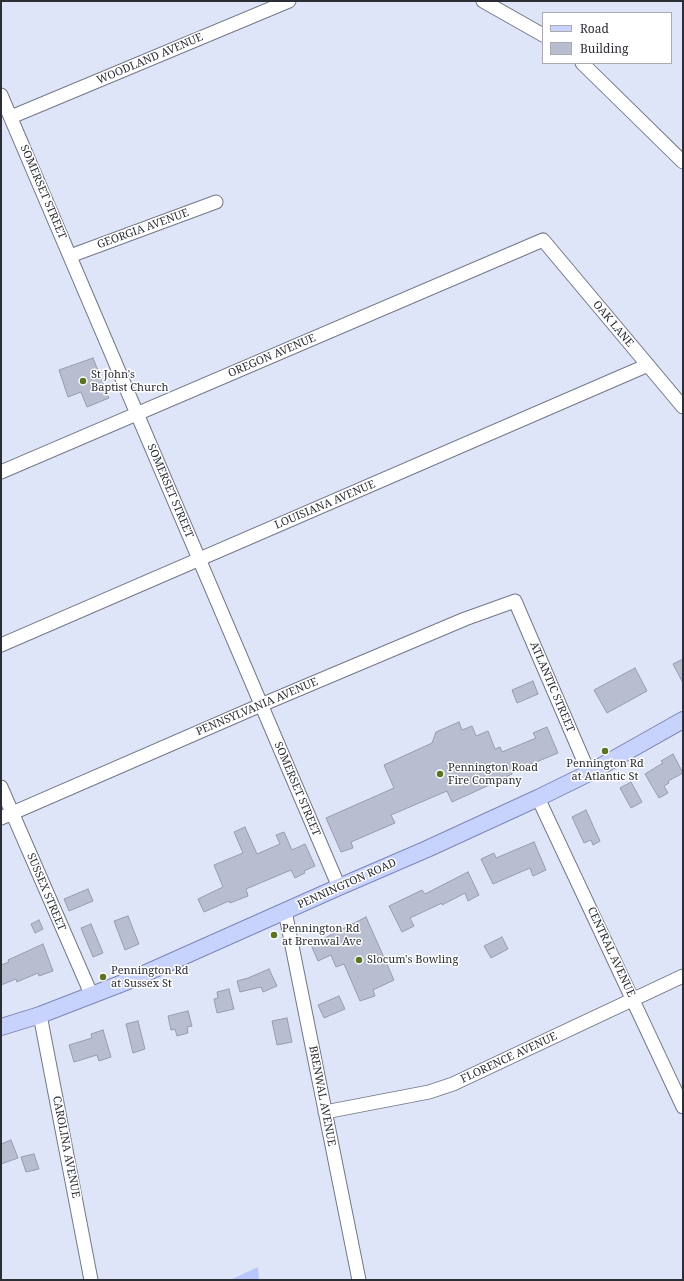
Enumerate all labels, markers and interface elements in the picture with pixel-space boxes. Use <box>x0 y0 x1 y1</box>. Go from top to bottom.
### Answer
legend <box>542 12 672 64</box>
text: Road <box>580 20 609 37</box>
street label: WOODLAND AVENUE <box>95 31 205 87</box>
text: Building <box>580 40 628 57</box>
street label: SOMERSET STREET <box>17 143 69 241</box>
street label: GEORGIA AVENUE <box>95 206 191 252</box>
street label: OAK LANE <box>590 298 636 350</box>
street label: OREGON AVENUE <box>226 332 318 380</box>
place label: St John's Baptist Church <box>91 368 169 394</box>
marker: St John's Baptist Church <box>78 376 88 386</box>
street label: SOMERSET STREET <box>144 442 196 540</box>
street label: LOUISIANA AVENUE <box>273 478 377 532</box>
street label: ATLANTIC STREET <box>527 640 577 734</box>
street label: PENNSYLVANIA AVENUE <box>194 675 320 739</box>
street label: SOMERSET STREET <box>271 740 323 838</box>
marker: Pennington Rd at Atlantic St <box>600 746 610 756</box>
place label: Pennington Rd at Atlantic St <box>566 757 644 783</box>
place label: Pennington Road Fire Company <box>448 761 538 787</box>
marker: Pennington Road Fire Company <box>435 769 445 779</box>
street label: SUSSEX STREET <box>24 851 68 933</box>
street label: PENNINGTON ROAD <box>295 856 399 912</box>
street label: CENTRAL AVENUE <box>584 905 638 999</box>
place label: Pennington Rd at Brenwal Ave <box>282 922 362 948</box>
marker: Pennington Rd at Brenwal Ave <box>269 930 279 940</box>
place label: Slocum's Bowling <box>367 953 458 967</box>
marker: Slocum's Bowling <box>354 955 364 965</box>
place label: Pennington Rd at Sussex St <box>111 964 188 990</box>
marker: Pennington Rd at Sussex St <box>98 972 108 982</box>
street label: FLORENCE AVENUE <box>459 1030 559 1086</box>
street label: BRENWAL AVENUE <box>306 1045 338 1147</box>
street label: CAROLINA AVENUE <box>50 1095 82 1199</box>

